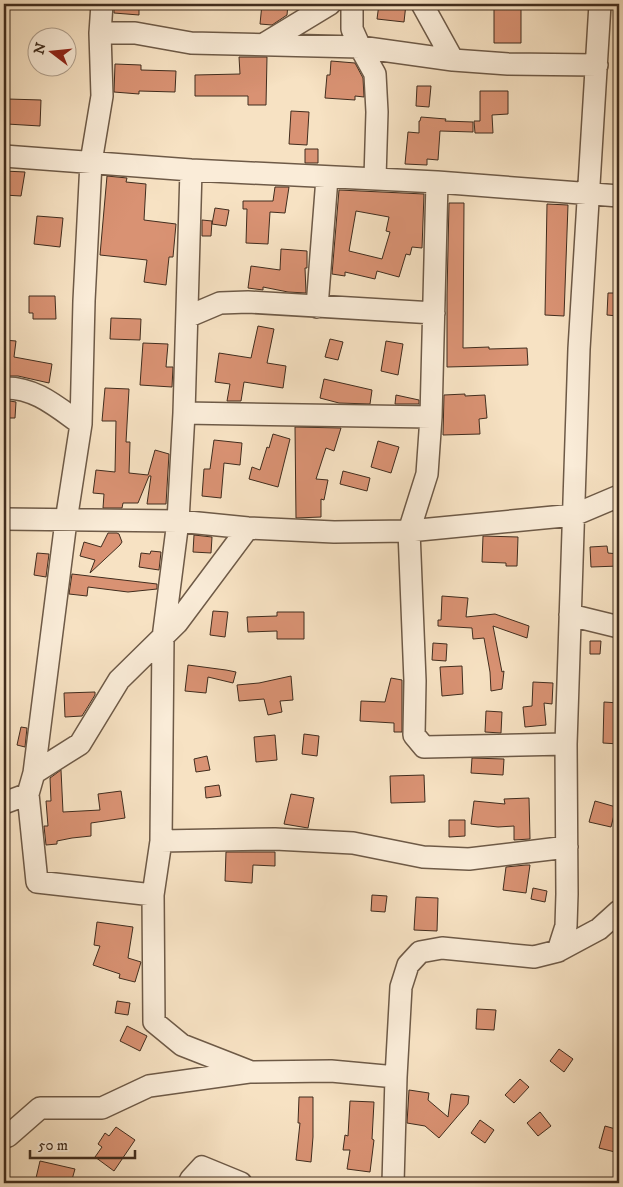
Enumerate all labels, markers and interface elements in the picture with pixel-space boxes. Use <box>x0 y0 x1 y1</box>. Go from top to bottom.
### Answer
north arrow <box>28 28 78 78</box>
text: N <box>30 40 51 57</box>
scale bar <box>30 1127 135 1159</box>
text: 50 m <box>38 1136 68 1155</box>

